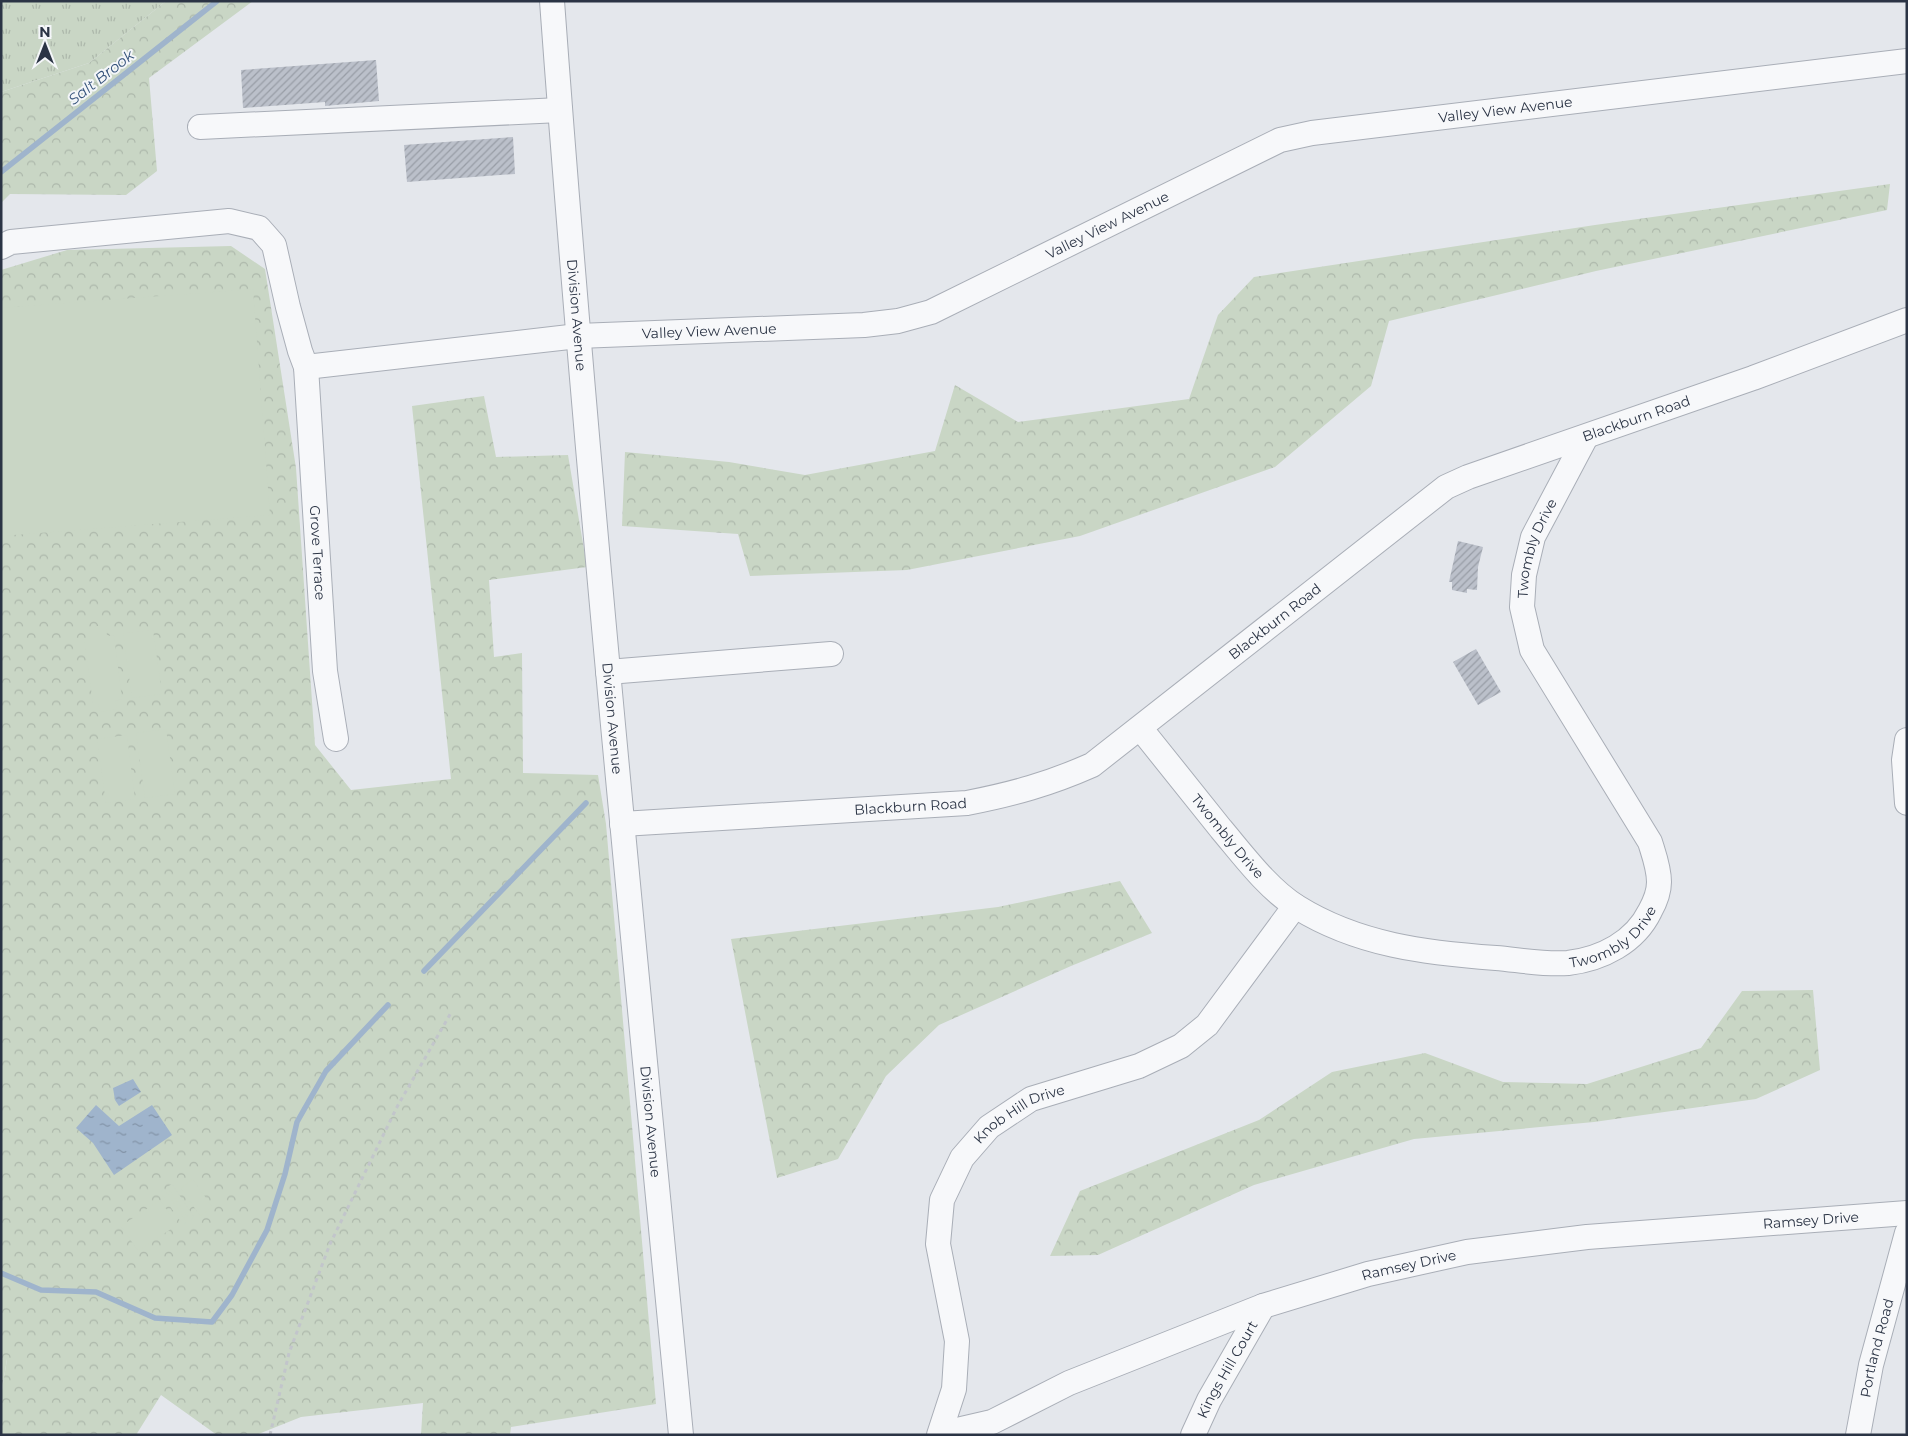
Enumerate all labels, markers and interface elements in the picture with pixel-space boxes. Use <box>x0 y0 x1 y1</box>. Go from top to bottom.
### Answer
north arrow <box>20 20 70 70</box>
text: N <box>39 23 51 41</box>
water label: Salt Brook <box>64 45 139 109</box>
street label: Valley View Avenue <box>1437 93 1573 127</box>
street label: Valley View Avenue <box>1043 187 1172 263</box>
street label: Division Avenue <box>563 258 590 372</box>
street label: Valley View Avenue <box>641 319 777 343</box>
street label: Blackburn Road <box>1580 392 1693 446</box>
street label: Twombly Drive <box>1514 495 1561 599</box>
street label: Grove Terrace <box>306 505 330 601</box>
street label: Blackburn Road <box>1225 579 1325 663</box>
street label: Division Avenue <box>598 662 627 775</box>
street label: Twombly Drive <box>1187 790 1268 882</box>
street label: Blackburn Road <box>854 794 967 819</box>
street label: Twombly Drive <box>1568 902 1660 972</box>
street label: Division Avenue <box>636 1065 665 1178</box>
street label: Knob Hill Drive <box>970 1080 1067 1147</box>
street label: Ramsey Drive <box>1762 1208 1860 1233</box>
street label: Ramsey Drive <box>1359 1246 1458 1284</box>
street label: Portland Road <box>1856 1297 1898 1399</box>
street label: Kings Hill Court <box>1193 1317 1262 1421</box>

